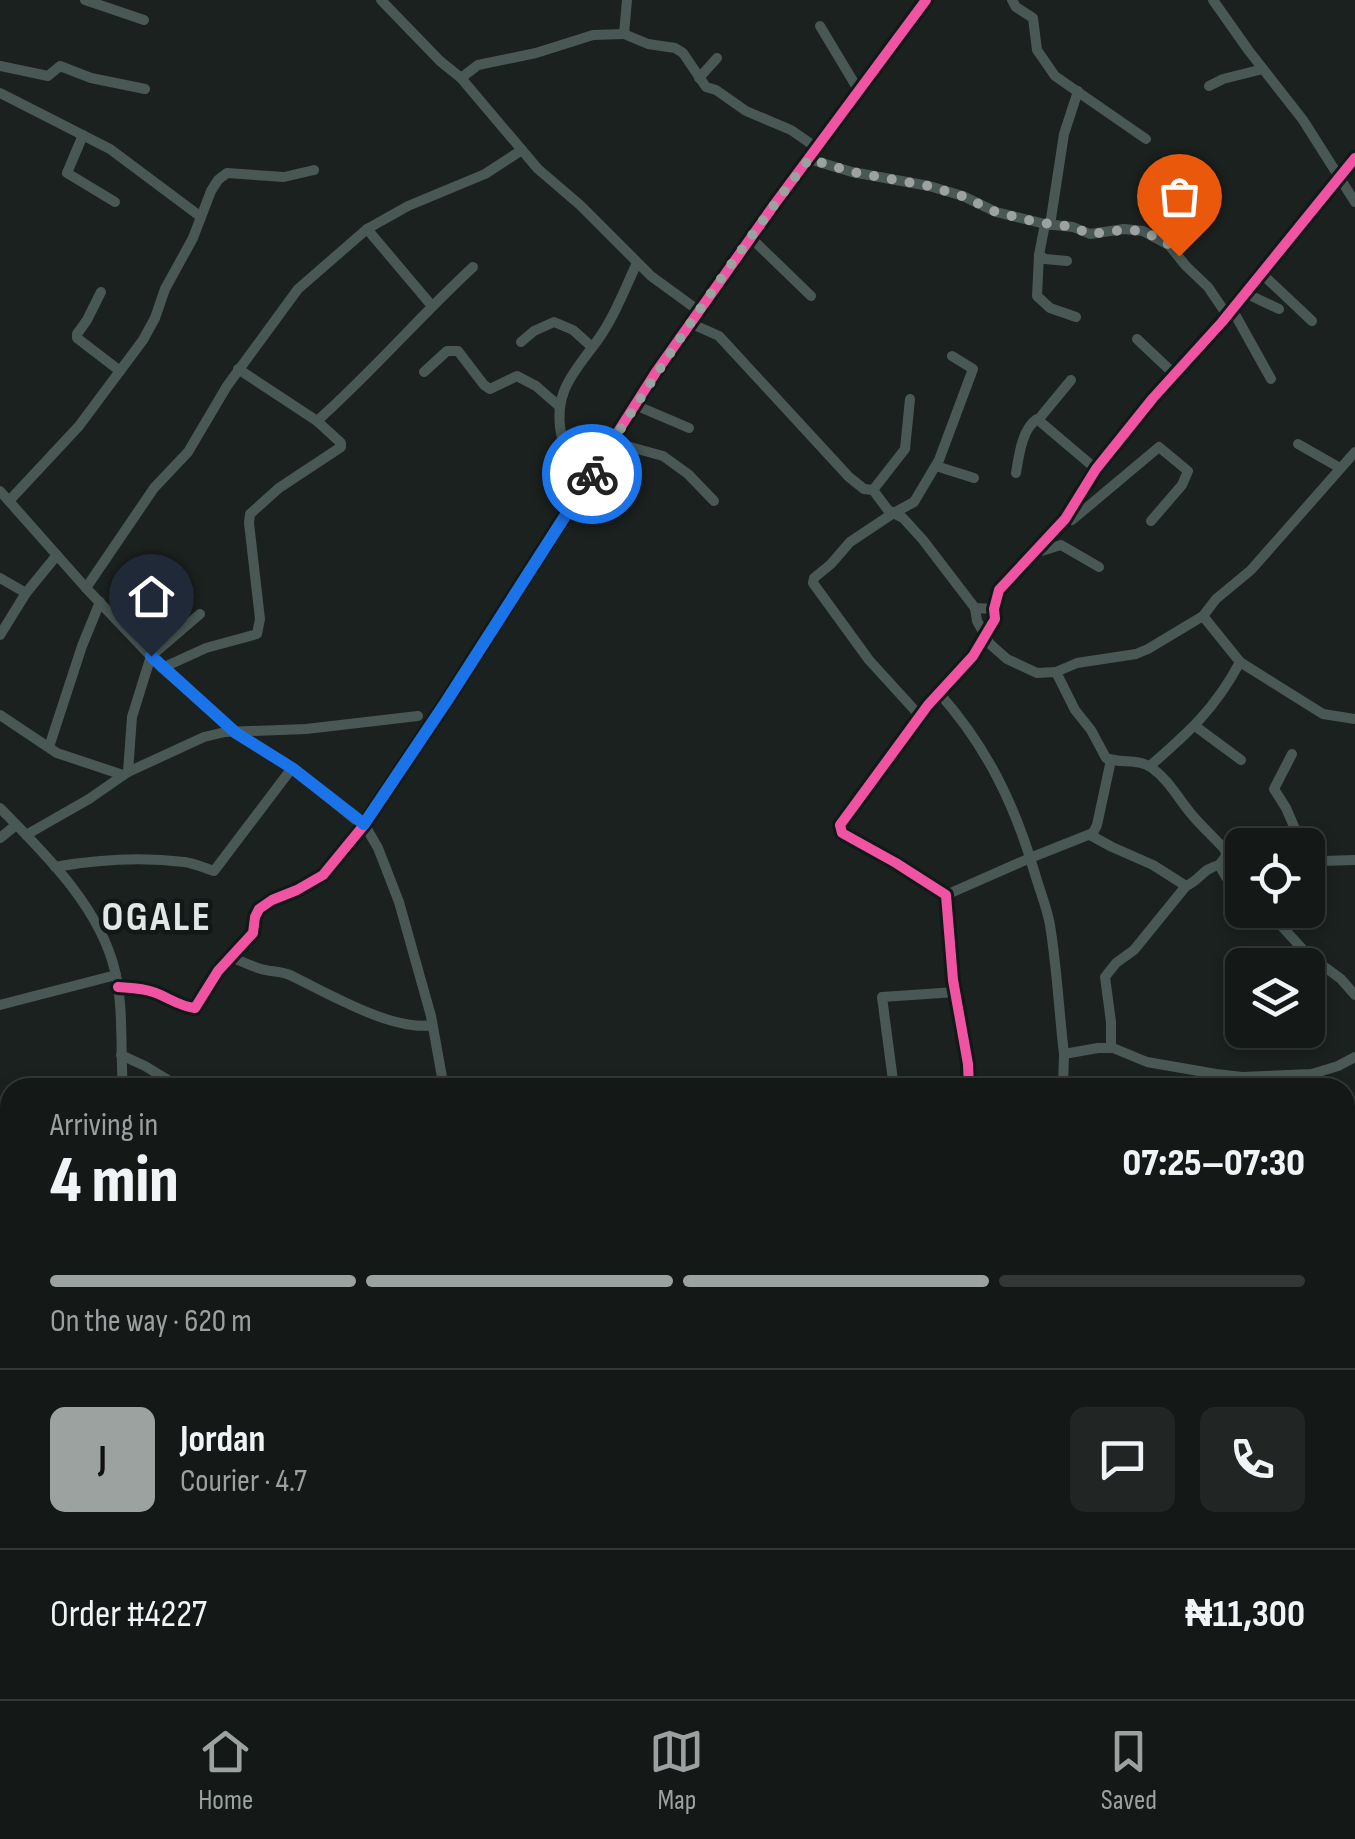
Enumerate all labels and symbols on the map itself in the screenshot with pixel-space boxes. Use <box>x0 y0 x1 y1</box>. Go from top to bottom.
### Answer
pin <box>1137 154 1222 257</box>
courier <box>542 424 642 524</box>
pin <box>109 554 194 657</box>
district label: OGALE <box>101 892 213 943</box>

